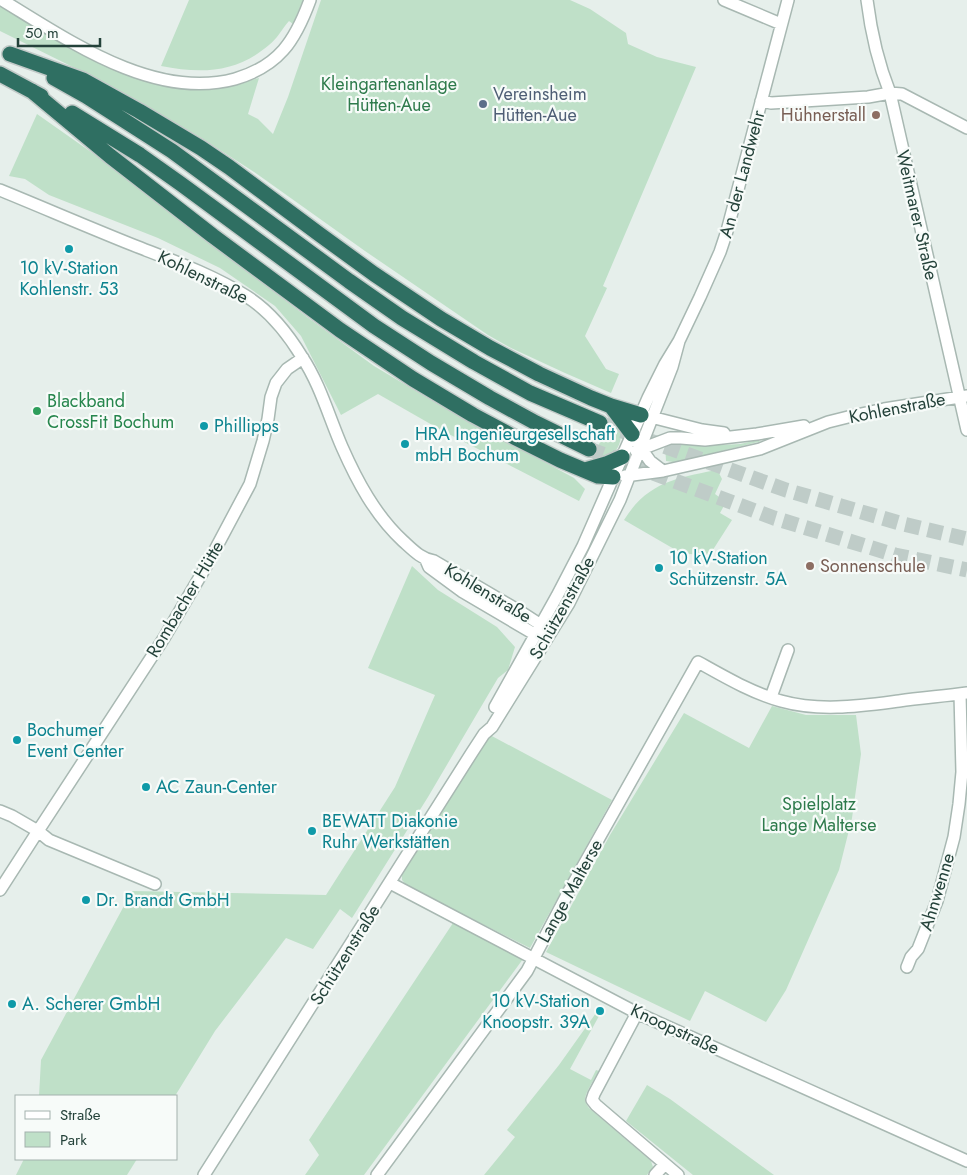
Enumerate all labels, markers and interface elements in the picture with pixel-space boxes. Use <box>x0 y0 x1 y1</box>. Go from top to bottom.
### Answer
scale bar <box>18 15 100 47</box>
text: 50 m <box>25 22 59 44</box>
park label: Kleingartenanlage Hütten-Aue <box>321 71 457 118</box>
place label: Vereinsheim Hütten-Aue <box>493 81 587 128</box>
marker: Vereinsheim Hütten-Aue <box>477 98 489 110</box>
place label: Hühnerstall <box>781 102 866 128</box>
street label: An der Landwehr <box>712 106 772 241</box>
marker: Hühnerstall <box>870 109 882 121</box>
street label: Weitmarer Straße <box>889 147 945 283</box>
marker: 10 kV-Station Kohlenstr. 53 <box>63 243 75 255</box>
street label: Kohlenstraße <box>153 244 253 310</box>
place label: 10 kV-Station Kohlenstr. 53 <box>19 255 119 302</box>
street label: Kohlenstraße <box>847 386 947 430</box>
place label: Blackband CrossFit Bochum <box>47 388 174 435</box>
marker: Blackband CrossFit Bochum <box>31 405 43 417</box>
place label: Phillipps <box>214 413 279 439</box>
marker: Phillipps <box>198 420 210 432</box>
place label: HRA Ingenieurgesellschaft mbH Bochum <box>415 421 616 468</box>
marker: HRA Ingenieurgesellschaft mbH Bochum <box>399 438 411 450</box>
street label: Rombacher Hütte <box>140 536 230 662</box>
place label: 10 kV-Station Schützenstr. 5A <box>669 545 787 592</box>
street label: Schützenstraße <box>523 552 601 664</box>
place label: Sonnenschule <box>820 553 925 579</box>
street label: Kohlenstraße <box>439 557 537 629</box>
marker: Sonnenschule <box>804 560 816 572</box>
marker: 10 kV-Station Schützenstr. 5A <box>653 562 665 574</box>
place label: Bochumer Event Center <box>27 717 125 764</box>
marker: Bochumer Event Center <box>11 734 23 746</box>
place label: AC Zaun-Center <box>156 774 278 800</box>
marker: AC Zaun-Center <box>140 781 152 793</box>
park label: Spielplatz Lange Malterse <box>762 791 876 838</box>
place label: BEWATT Diakonie Ruhr Werkstätten <box>322 808 458 855</box>
marker: BEWATT Diakonie Ruhr Werkstätten <box>306 825 318 837</box>
street label: Lange Malterse <box>531 834 609 948</box>
street label: Ahnwenne <box>913 850 961 934</box>
place label: Dr. Brandt GmbH <box>96 887 230 913</box>
marker: Dr. Brandt GmbH <box>80 894 92 906</box>
street label: Schützenstraße <box>304 900 386 1010</box>
place label: 10 kV-Station Knoopstr. 39A <box>482 988 590 1035</box>
place label: A. Scherer GmbH <box>22 991 160 1017</box>
street label: Knoopstraße <box>626 997 724 1061</box>
marker: A. Scherer GmbH <box>6 998 18 1010</box>
marker: 10 kV-Station Knoopstr. 39A <box>594 1005 606 1017</box>
legend <box>15 1095 178 1160</box>
text: Straße <box>60 1104 101 1126</box>
text: Park <box>60 1129 87 1151</box>

